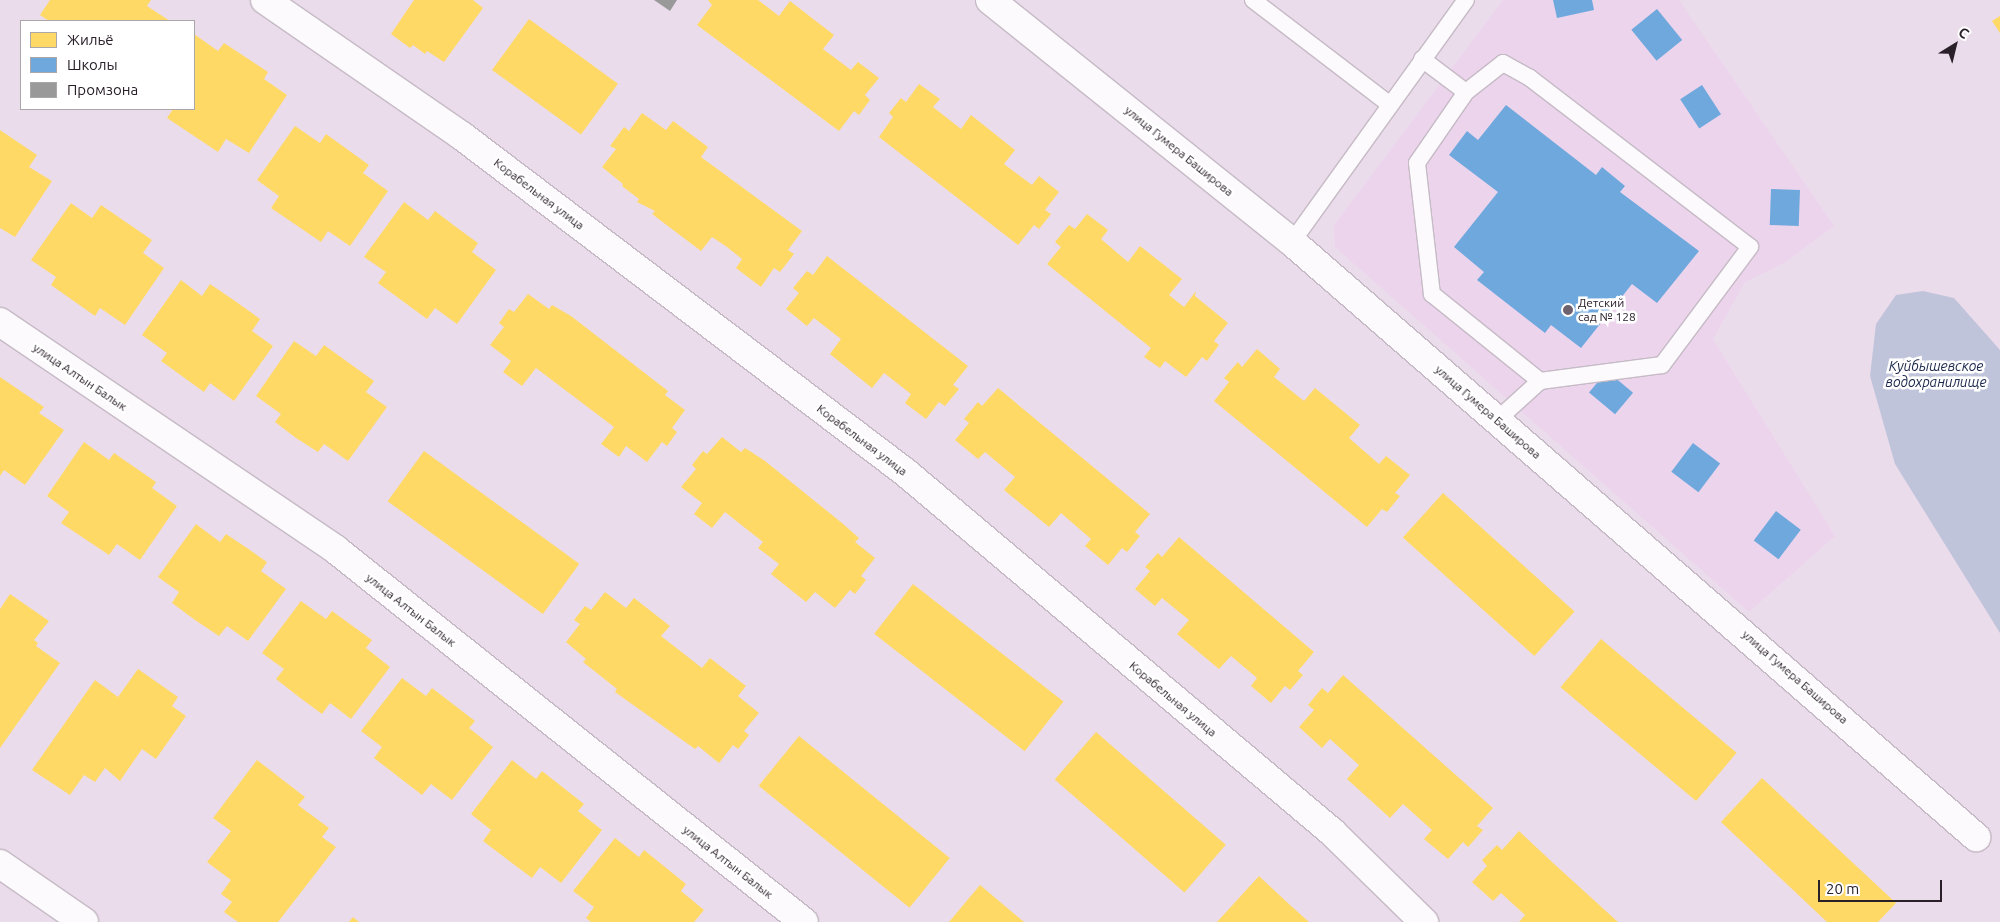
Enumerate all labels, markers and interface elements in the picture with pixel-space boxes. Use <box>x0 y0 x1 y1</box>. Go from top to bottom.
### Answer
legend <box>20 20 195 110</box>
north arrow <box>1930 20 1980 70</box>
text: С <box>1955 24 1972 42</box>
text: Жильё <box>67 31 114 48</box>
text: Школы <box>67 56 118 73</box>
text: Промзона <box>67 81 138 98</box>
street label: улица Гумера Баширова <box>1122 103 1236 199</box>
street label: Корабельная улица <box>491 155 587 233</box>
place label: Детский сад № 128 <box>1578 296 1636 324</box>
marker: Детский сад № 128 <box>1562 304 1574 316</box>
street label: улица Алтын Балык <box>30 340 130 414</box>
water label: Куйбышевское водохранилище <box>1885 358 1987 391</box>
street label: улица Гумера Баширова <box>1432 362 1544 462</box>
street label: Корабельная улица <box>814 401 910 479</box>
street label: улица Алтын Балык <box>363 570 459 650</box>
street label: улица Гумера Баширова <box>1739 627 1851 727</box>
street label: Корабельная улица <box>1126 658 1220 740</box>
street label: улица Алтын Балык <box>680 822 776 902</box>
scale bar <box>1820 870 1944 902</box>
text: 20 m <box>1826 880 1859 897</box>

